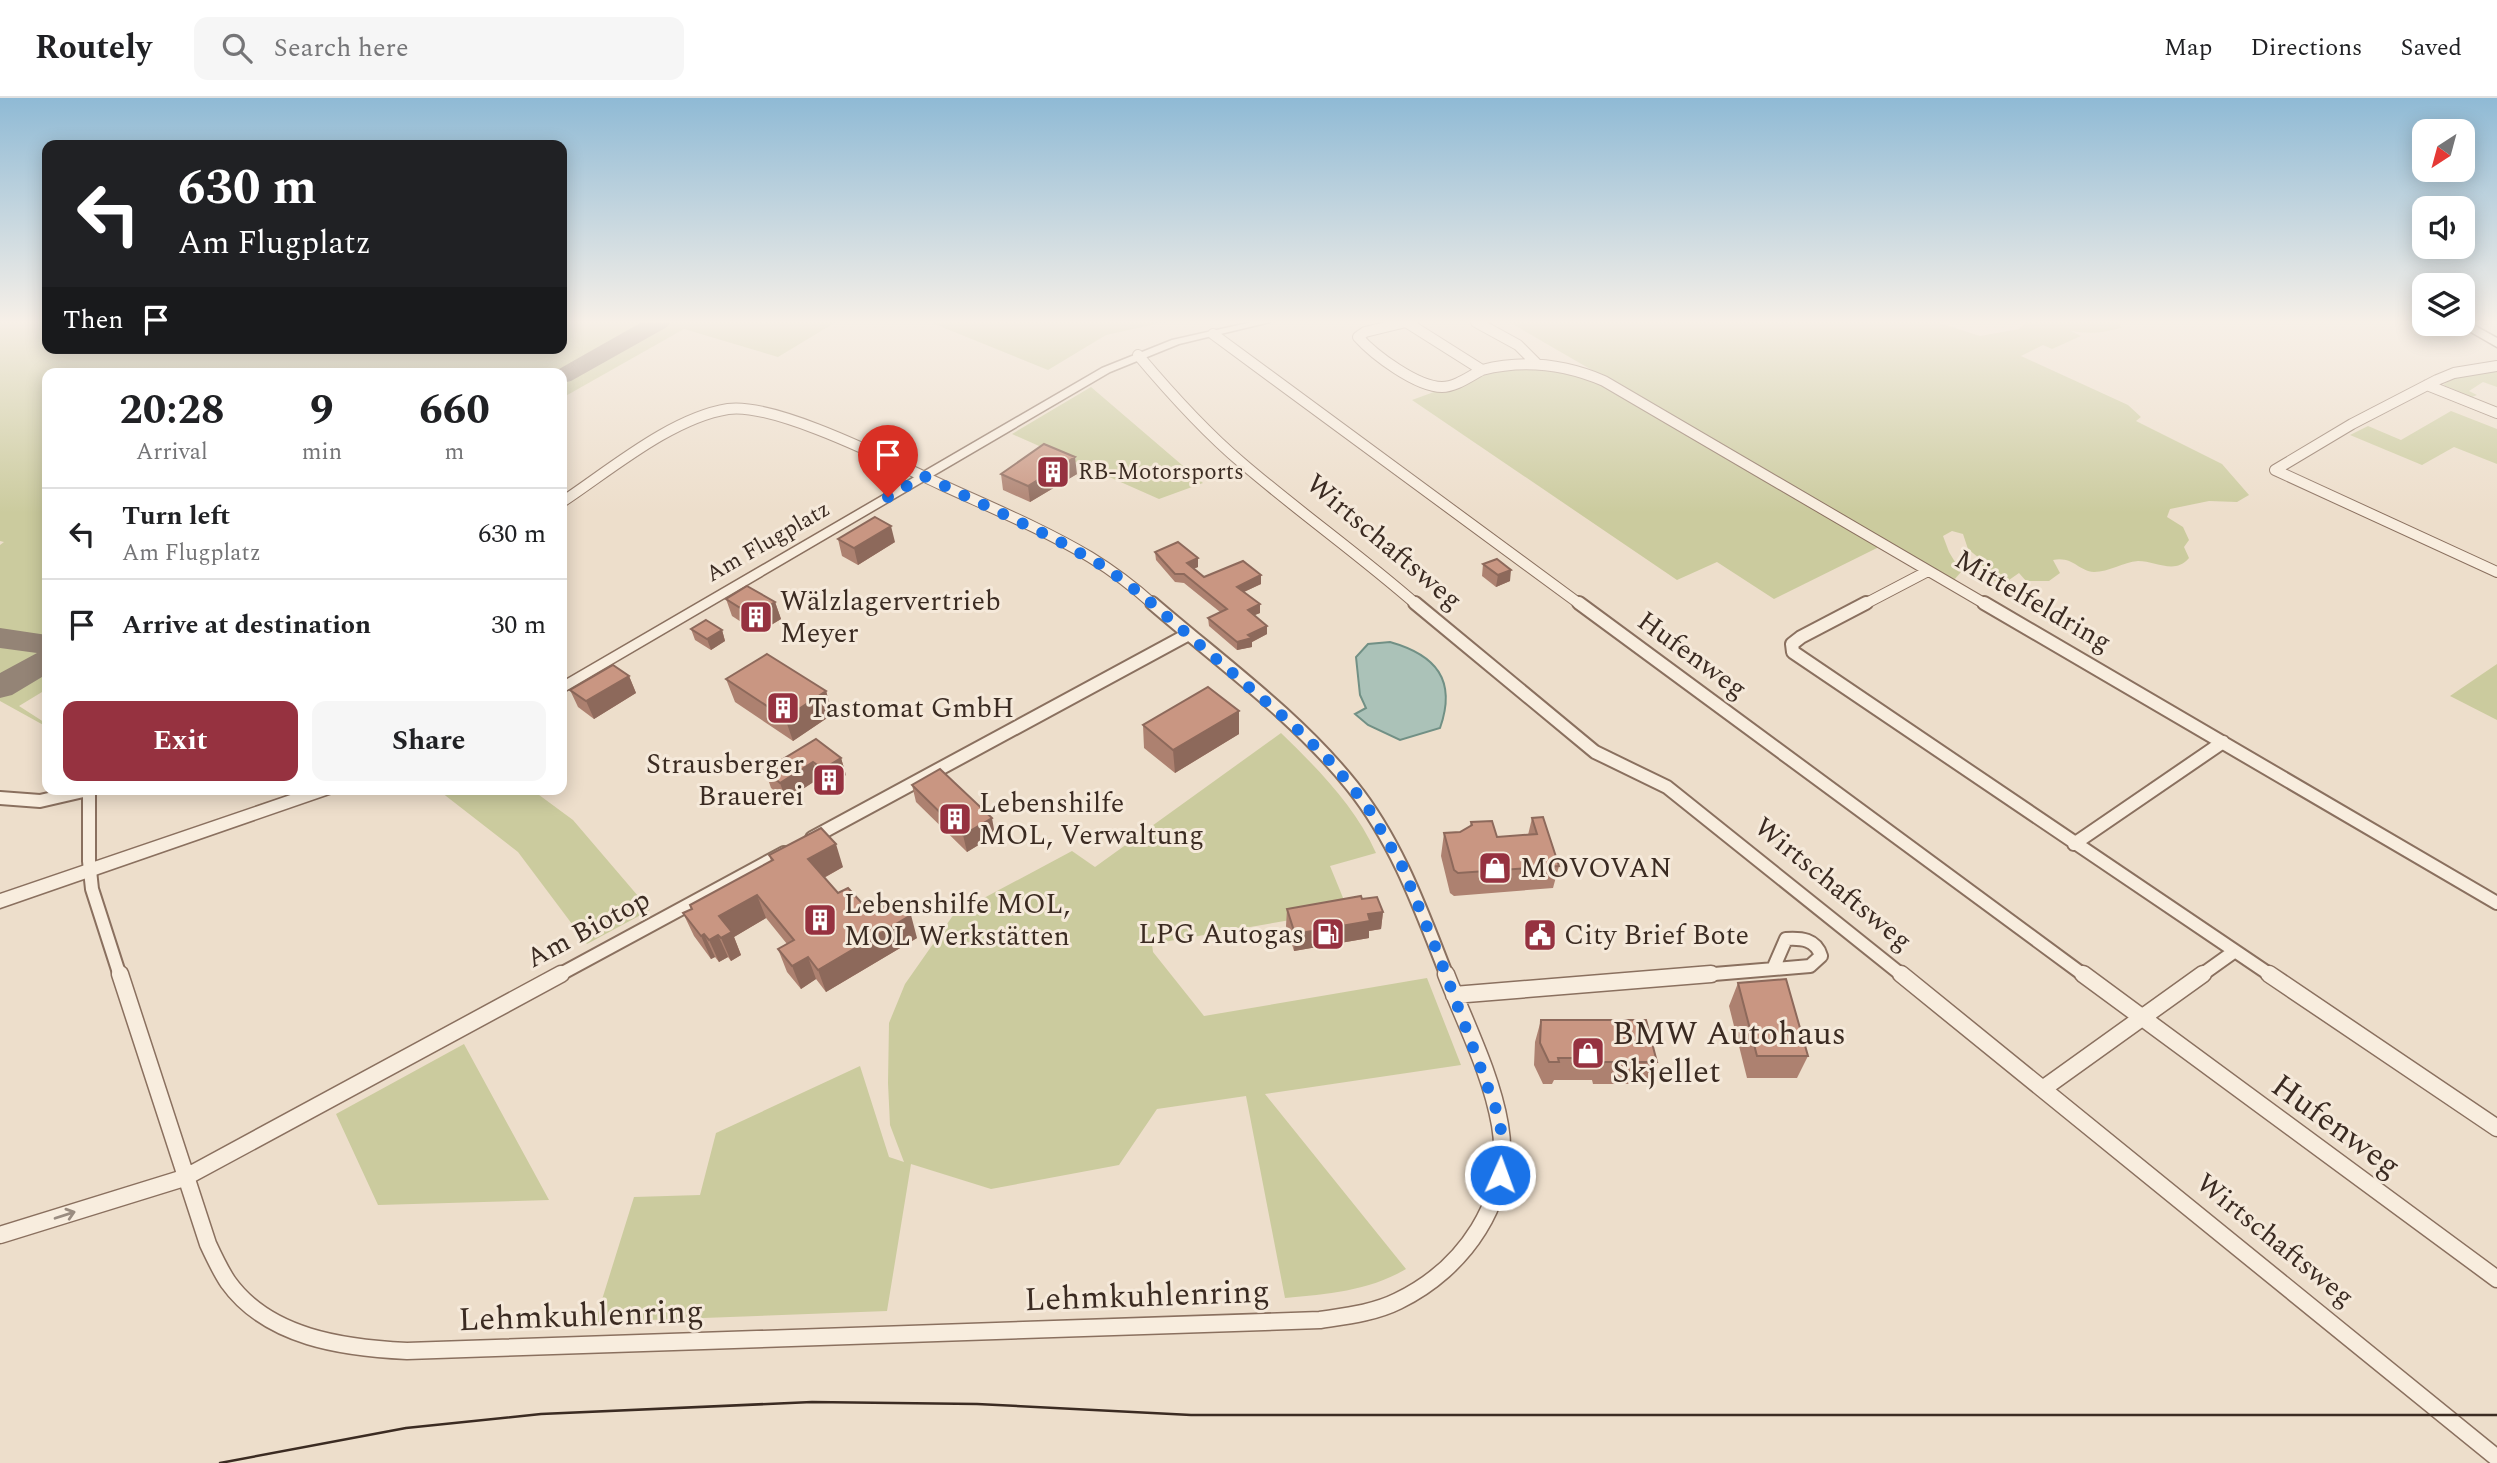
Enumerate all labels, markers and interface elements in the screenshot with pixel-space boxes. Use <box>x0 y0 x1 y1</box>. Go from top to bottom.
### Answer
search box <box>194 17 684 80</box>
text: Routely <box>35 23 152 73</box>
text: Search here <box>274 28 409 68</box>
icon: search <box>218 29 256 67</box>
text: Map <box>2164 30 2212 66</box>
text: Directions <box>2250 30 2362 66</box>
text: Saved <box>2400 30 2462 66</box>
north arrow <box>2412 119 2474 182</box>
map controls <box>2412 119 2475 336</box>
text: 630 m <box>178 151 317 226</box>
icon: left <box>63 168 154 259</box>
button: sound <box>2412 196 2475 259</box>
text: Am Flugplatz <box>178 219 371 268</box>
button: layers <box>2412 273 2475 336</box>
text: Then <box>63 300 123 340</box>
icon: arrive <box>137 301 175 339</box>
text: 20:28 <box>119 379 225 442</box>
text: 9 <box>310 379 334 442</box>
text: 660 <box>419 379 490 442</box>
pin <box>858 425 918 497</box>
text: Arrival <box>136 435 208 470</box>
text: min <box>302 435 342 470</box>
text: m <box>445 435 464 470</box>
icon: arrive <box>869 436 907 474</box>
building icon: RB-Motorsports <box>1034 453 1072 491</box>
place label: RB-Motorsports <box>1078 455 1244 490</box>
street label: Wirtschaftsweg <box>1296 463 1472 621</box>
street label: Am Flugplatz <box>699 492 837 592</box>
text: Turn left <box>122 496 230 536</box>
text: 630 m <box>478 514 546 554</box>
icon: left <box>63 515 101 553</box>
text: Am Flugplatz <box>122 536 261 571</box>
street label: Mittelfeldring <box>1946 538 2120 664</box>
place label: Wälzlagervertrieb Meyer <box>780 580 1001 655</box>
building icon: Wälzlagervertrieb Meyer <box>737 598 775 636</box>
street label: Hufenweg <box>1628 600 1756 710</box>
text: Arrive at destination <box>122 605 371 645</box>
text: 30 m <box>491 605 546 645</box>
icon: arrive <box>63 606 101 644</box>
place label: Tastomat GmbH <box>808 687 1015 730</box>
building icon: Tastomat GmbH <box>764 689 802 727</box>
button: Exit <box>63 701 298 781</box>
button: Share <box>312 701 546 781</box>
place label: Strausberger Brauerei <box>646 743 804 818</box>
building icon: Strausberger Brauerei <box>810 761 848 799</box>
place label: Lebenshilfe MOL, Verwaltung <box>979 782 1204 857</box>
building icon: Lebenshilfe MOL, Verwaltung <box>936 800 974 838</box>
street label: Wirtschaftsweg <box>1744 806 1922 962</box>
place label: MOVOVAN <box>1520 847 1672 890</box>
shop icon: MOVOVAN <box>1476 849 1514 887</box>
street label: Am Biotop <box>518 878 658 980</box>
place label: Lebenshilfe MOL, MOL Werkstätten <box>844 883 1070 958</box>
building icon: Lebenshilfe MOL, MOL Werkstätten <box>801 901 839 939</box>
place label: LPG Autogas <box>1138 913 1304 956</box>
place label: City Brief Bote <box>1564 914 1749 957</box>
fuel station icon: LPG Autogas <box>1309 915 1347 953</box>
public building icon: City Brief Bote <box>1521 916 1559 954</box>
place label: BMW Autohaus Skjellet <box>1612 1009 1846 1097</box>
shop icon: BMW Autohaus Skjellet <box>1569 1034 1607 1072</box>
street label: Hufenweg <box>2261 1062 2411 1190</box>
position arrow <box>1463 1138 1537 1212</box>
street label: Wirtschaftsweg <box>2186 1162 2364 1318</box>
one-way arrow <box>54 1207 76 1220</box>
street label: Lehmkuhlenring <box>1023 1267 1271 1325</box>
street label: Lehmkuhlenring <box>457 1287 705 1345</box>

